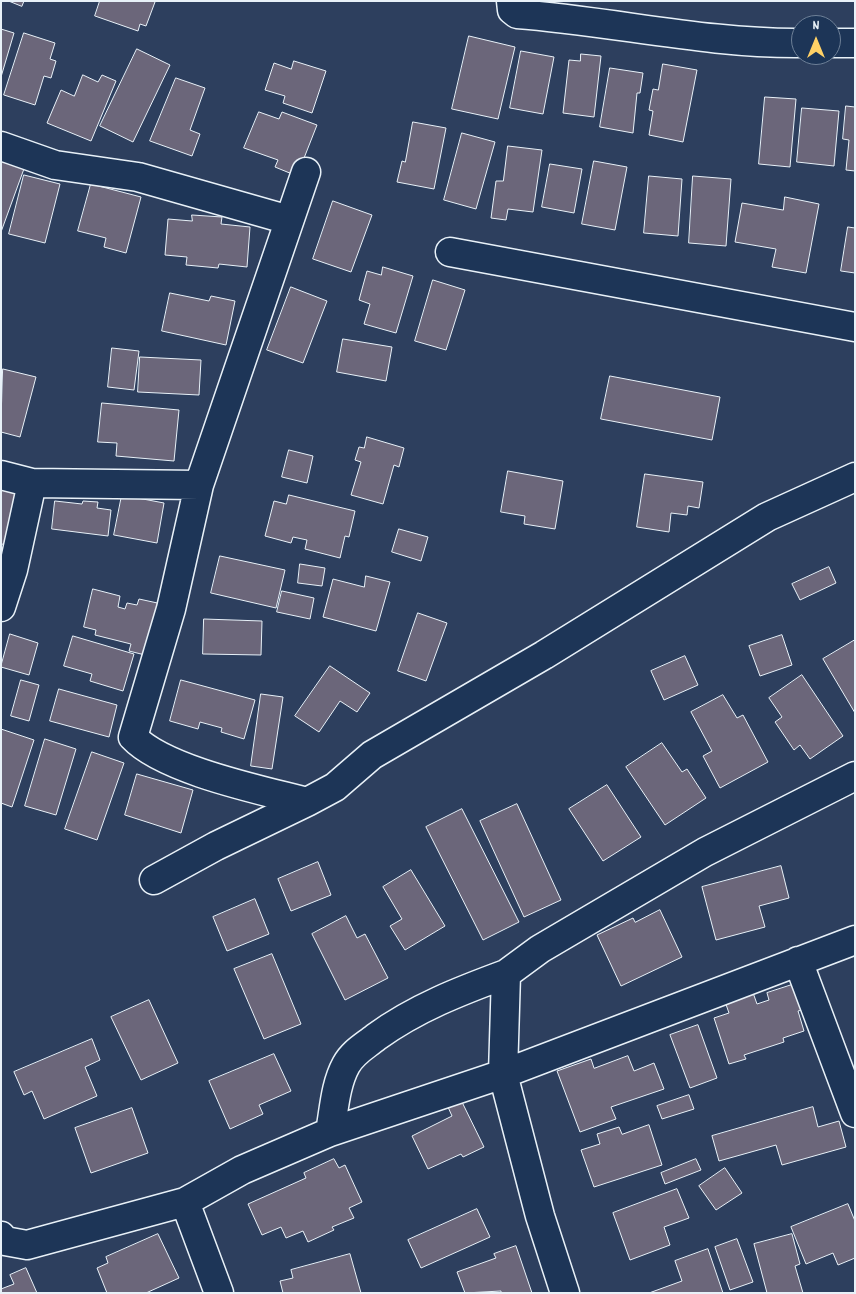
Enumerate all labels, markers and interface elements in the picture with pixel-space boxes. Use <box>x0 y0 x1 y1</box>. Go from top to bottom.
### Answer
north arrow <box>791 15 841 65</box>
text: N <box>813 16 819 36</box>

